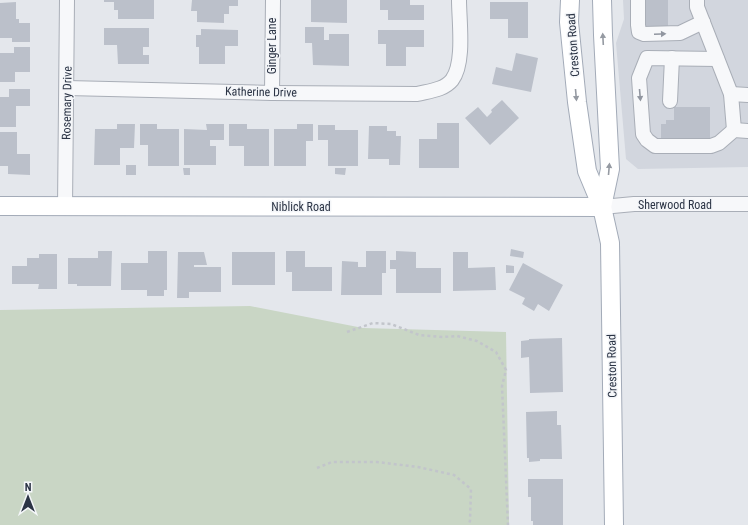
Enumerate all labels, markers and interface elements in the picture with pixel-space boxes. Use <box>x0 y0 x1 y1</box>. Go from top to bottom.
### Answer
street label: Creston Road <box>564 13 582 77</box>
street label: Ginger Lane <box>265 17 279 74</box>
one-way arrow <box>654 30 666 37</box>
one-way arrow <box>600 32 606 45</box>
street label: Rosemary Drive <box>59 66 75 140</box>
street label: Katherine Drive <box>225 84 297 100</box>
one-way arrow <box>573 89 580 101</box>
one-way arrow <box>637 89 643 101</box>
one-way arrow <box>606 163 613 175</box>
street label: Sherwood Road <box>638 198 712 212</box>
street label: Niblick Road <box>271 200 331 214</box>
street label: Creston Road <box>604 334 620 398</box>
north arrow <box>8 477 48 517</box>
text: N <box>25 481 32 494</box>

